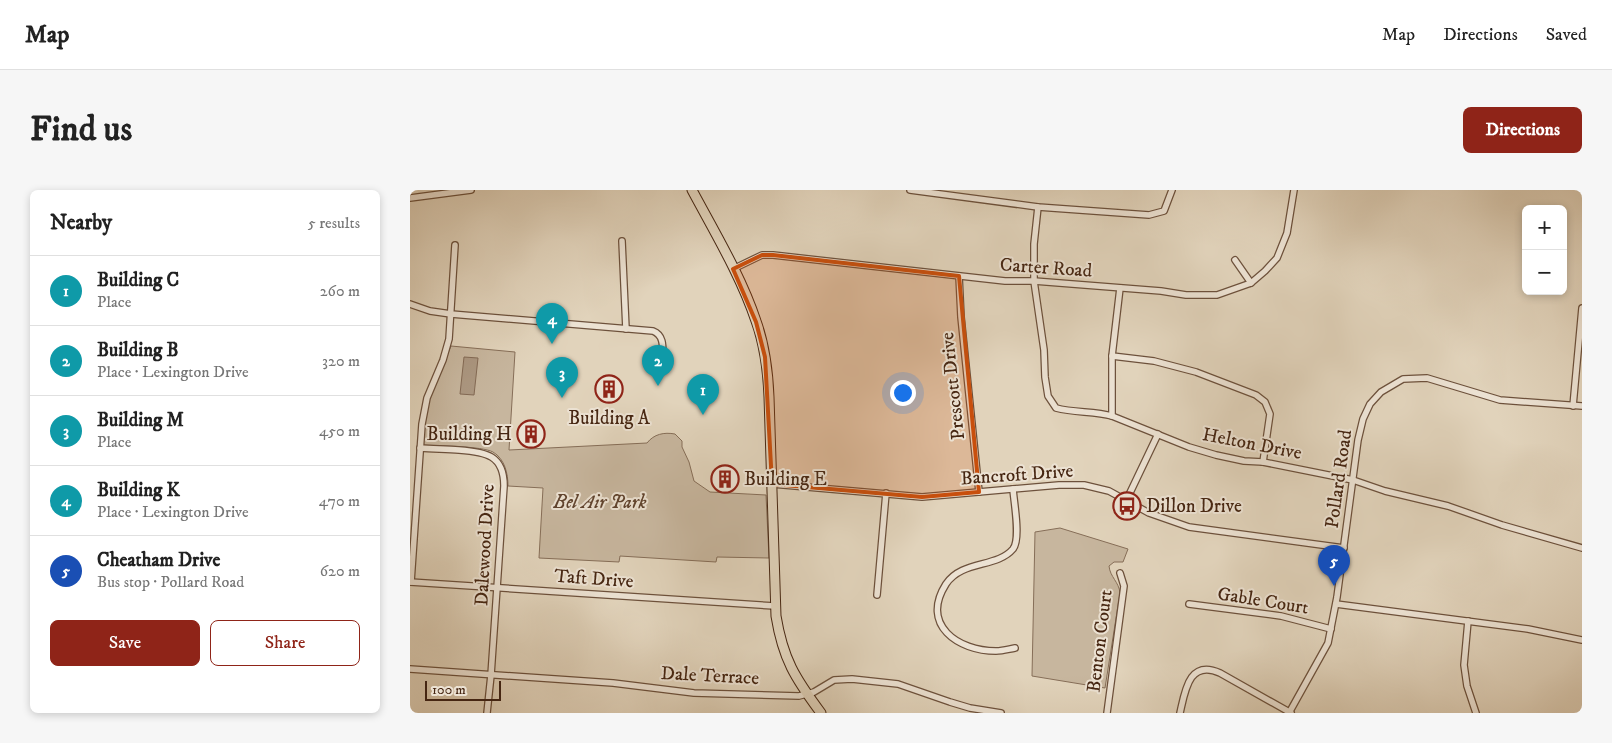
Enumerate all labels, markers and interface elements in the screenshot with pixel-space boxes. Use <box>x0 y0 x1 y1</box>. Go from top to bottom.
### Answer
text: Map <box>25 20 69 50</box>
text: Map <box>1382 24 1415 46</box>
text: Directions <box>1443 24 1518 46</box>
text: Saved <box>1546 24 1587 46</box>
button: Directions <box>1463 107 1582 153</box>
text: Find us <box>30 108 132 152</box>
map controls <box>1522 205 1567 295</box>
button: + <box>1522 205 1567 250</box>
text: Nearby <box>50 210 112 236</box>
text: 5 results <box>308 213 360 233</box>
button: − <box>1522 250 1567 295</box>
street label: Carter Road <box>999 253 1093 283</box>
text: Building C <box>97 269 179 292</box>
text: 1 <box>63 281 69 301</box>
text: 260 m <box>320 281 360 301</box>
text: Place <box>97 292 131 312</box>
pin: 4 <box>536 303 568 344</box>
street label: Prescott Drive <box>936 331 970 441</box>
text: Building B <box>97 339 178 362</box>
pin: 2 <box>642 345 674 386</box>
text: 2 <box>62 351 70 371</box>
text: 320 m <box>322 351 360 371</box>
pin: 3 <box>546 357 578 398</box>
text: Place · Lexington Drive <box>97 362 249 382</box>
building icon: Building A <box>594 374 624 404</box>
pin: 1 <box>687 374 719 415</box>
your location <box>890 380 916 406</box>
place label: Building A <box>568 407 651 430</box>
text: Building M <box>97 409 184 432</box>
building icon: Building H <box>516 419 546 449</box>
text: 3 <box>63 421 69 441</box>
text: 450 m <box>319 421 360 441</box>
place label: Building H <box>427 423 512 446</box>
street label: Helton Drive <box>1200 423 1304 465</box>
street label: Pollard Road <box>1321 428 1357 530</box>
text: Place <box>97 432 131 452</box>
street label: Bancroft Drive <box>960 460 1074 490</box>
building icon: Building E <box>710 464 740 494</box>
place label: Building E <box>744 468 827 491</box>
text: Building K <box>97 479 180 502</box>
street label: Dalewood Drive <box>470 483 500 607</box>
text: 4 <box>61 491 71 511</box>
text: 470 m <box>319 491 360 511</box>
park label: Bel Air Park <box>553 491 646 514</box>
bus stop icon: Dillon Drive <box>1112 491 1142 521</box>
place label: Dillon Drive <box>1146 495 1242 518</box>
text: Place · Lexington Drive <box>97 502 249 522</box>
pin: 5 <box>1318 545 1350 586</box>
text: Cheatham Drive <box>97 549 220 572</box>
text: 5 <box>62 561 70 581</box>
text: 620 m <box>320 561 360 581</box>
street label: Taft Drive <box>554 565 634 593</box>
text: Bus stop · Pollard Road <box>97 572 244 592</box>
street label: Gable Court <box>1216 582 1310 620</box>
street label: Benton Court <box>1082 588 1118 694</box>
button: Save <box>50 620 200 666</box>
button: Share <box>210 620 360 666</box>
street label: Dale Terrace <box>660 662 760 690</box>
scale bar <box>425 678 501 701</box>
text: 100 m <box>432 681 466 699</box>

